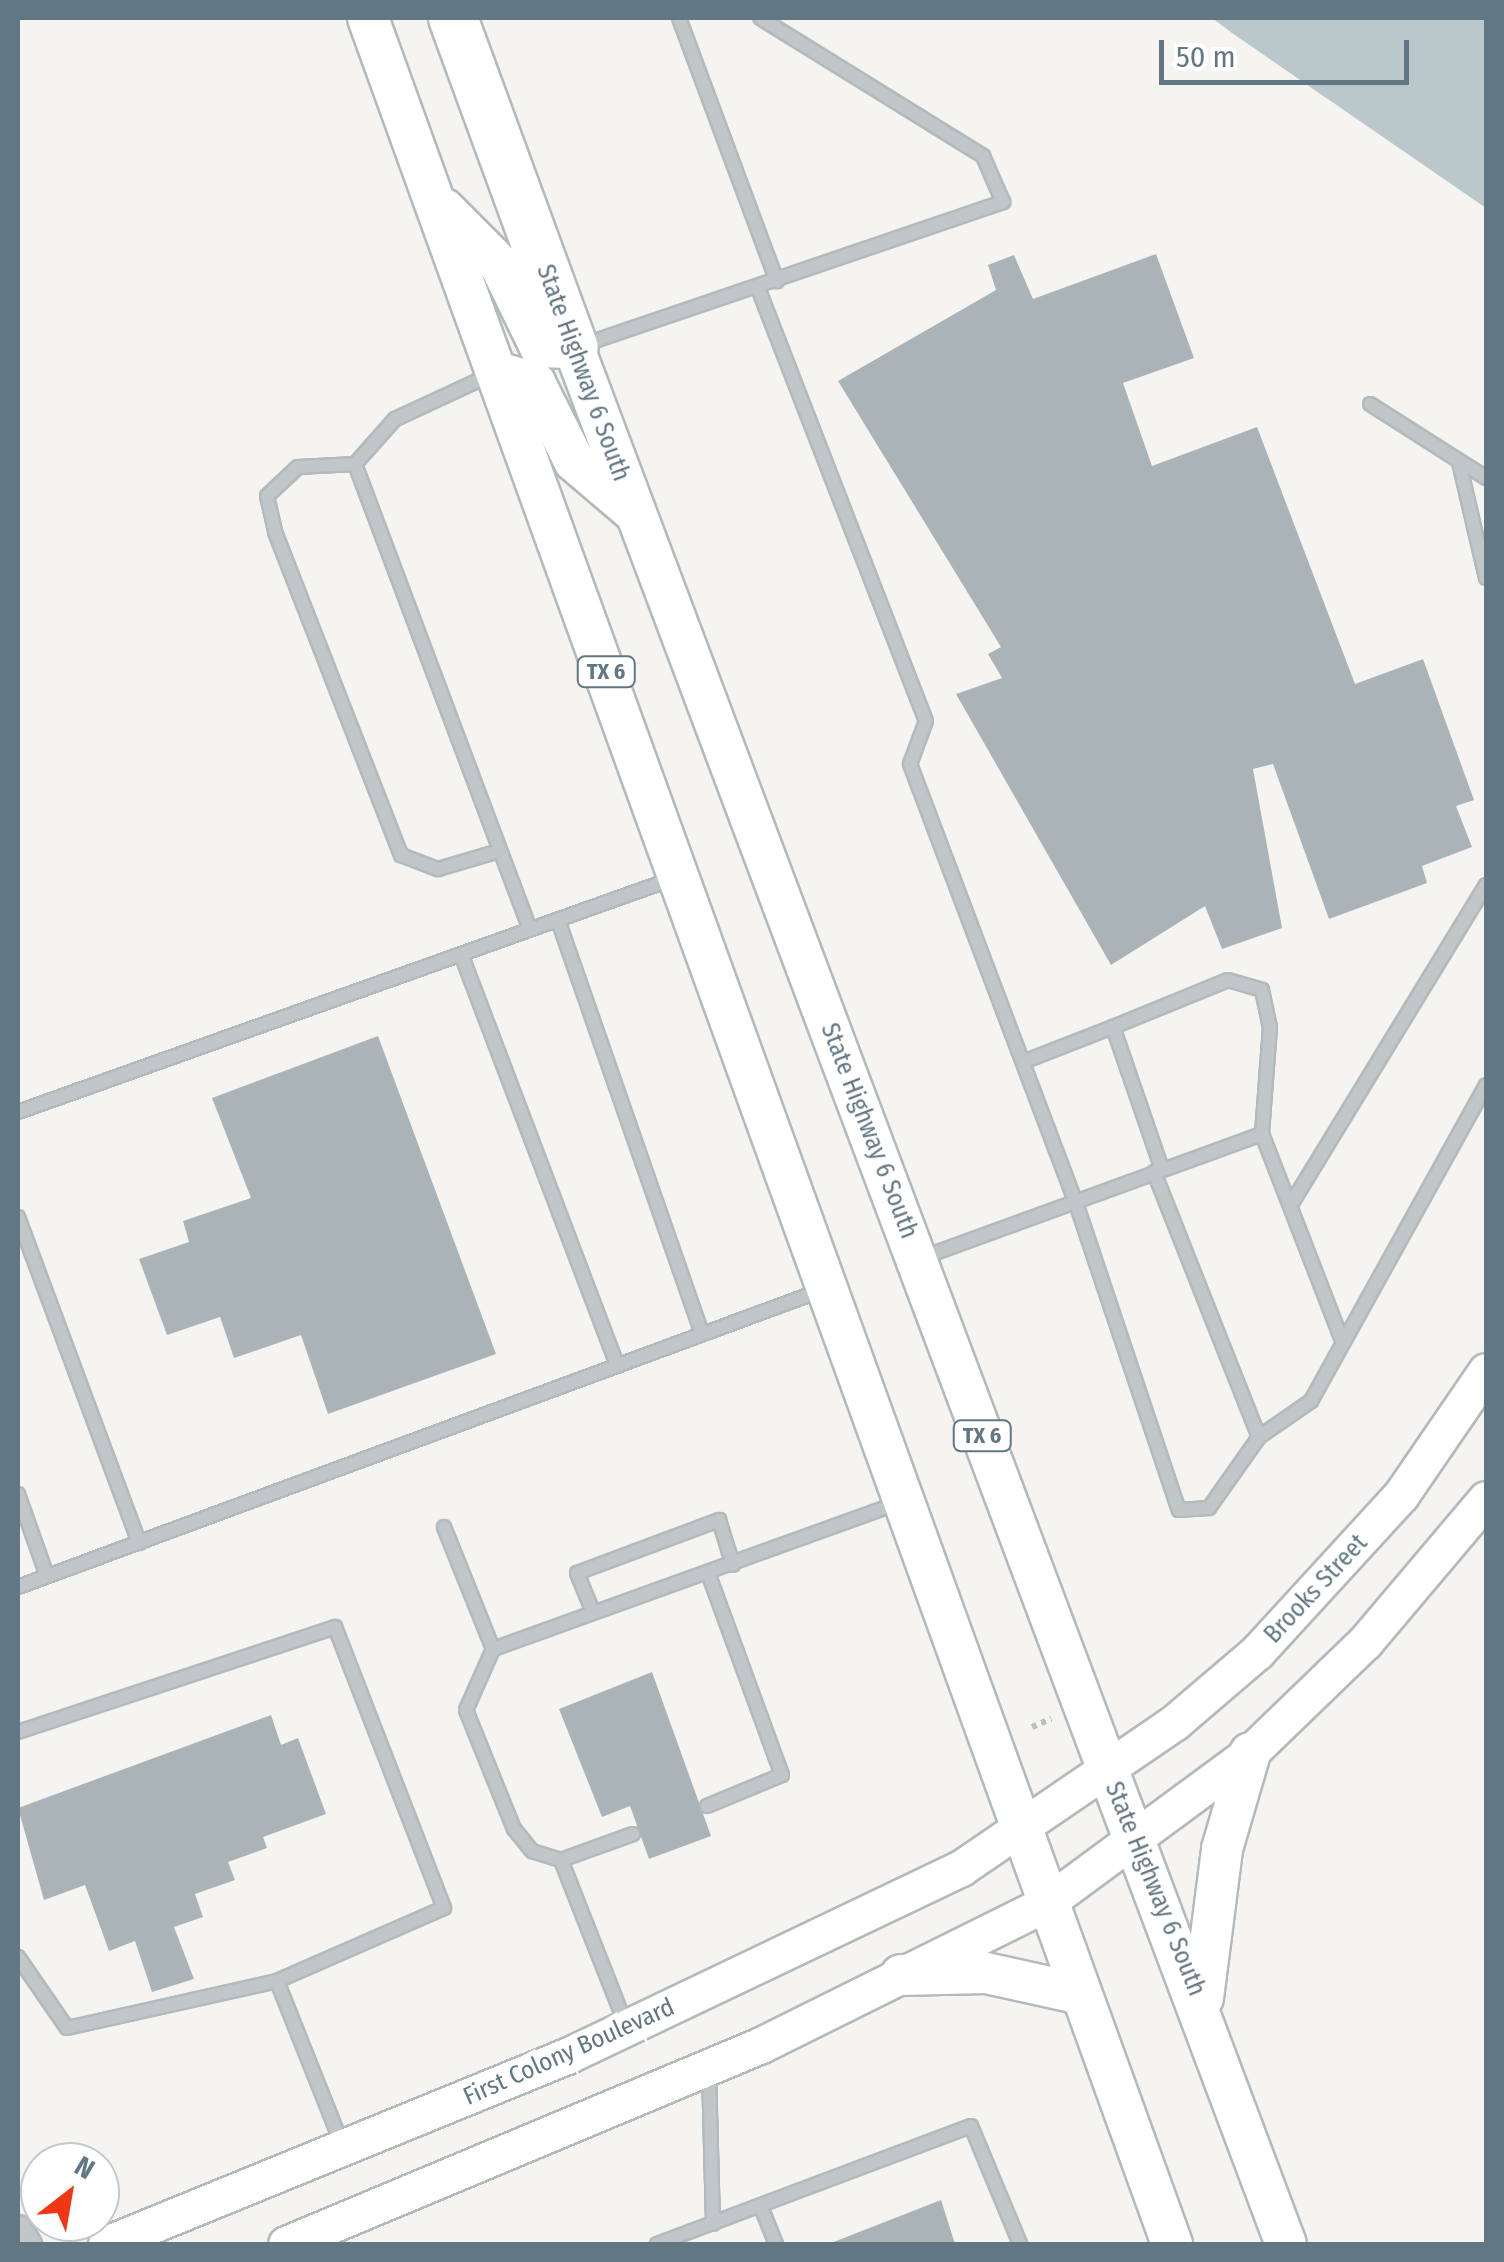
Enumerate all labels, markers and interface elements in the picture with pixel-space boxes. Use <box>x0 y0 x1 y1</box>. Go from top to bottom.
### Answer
scale bar <box>1164 20 1414 82</box>
text: 50 m <box>1176 39 1236 75</box>
street label: State Highway 6 South <box>530 261 636 485</box>
road number: TX 6 <box>576 655 636 689</box>
street label: State Highway 6 South <box>814 1019 924 1243</box>
road number: TX 6 <box>952 1419 1012 1453</box>
street label: Brooks Street <box>1258 1528 1374 1650</box>
street label: State Highway 6 South <box>1098 1778 1212 2000</box>
street label: First Colony Boulevard <box>459 1992 679 2112</box>
north arrow <box>20 2142 120 2242</box>
text: N <box>69 2149 100 2186</box>

